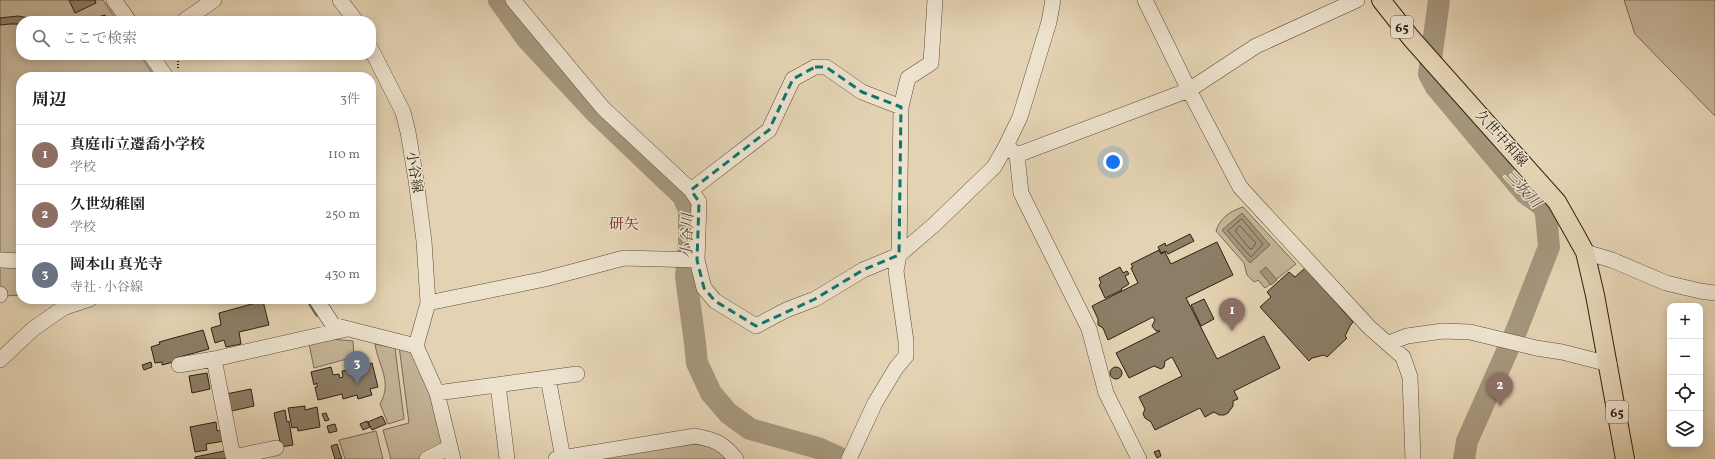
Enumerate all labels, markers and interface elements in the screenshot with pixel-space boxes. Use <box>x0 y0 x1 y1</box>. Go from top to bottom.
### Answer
search box <box>16 16 376 60</box>
road number: 65 <box>1391 16 1413 38</box>
icon: search <box>30 27 52 49</box>
text: ここで検索 <box>62 29 137 50</box>
text: 周辺 <box>32 89 66 112</box>
text: 3件 <box>340 91 360 109</box>
street label: 久世中和線 <box>1470 107 1531 171</box>
text: 真庭市立遷喬小学校 <box>70 135 205 156</box>
text: 1 <box>42 146 48 164</box>
text: 110 m <box>328 146 360 164</box>
street label: 小谷線 <box>401 150 426 194</box>
your location <box>1103 152 1123 172</box>
text: 学校 <box>70 159 96 177</box>
water label: 三坂川 <box>1499 167 1546 215</box>
text: 久世幼稚園 <box>70 195 145 216</box>
text: 2 <box>42 206 48 224</box>
text: 250 m <box>325 206 360 224</box>
water label: 小谷川 <box>678 211 699 259</box>
district label: 研矢 <box>609 215 639 236</box>
text: 学校 <box>70 219 96 237</box>
text: 岡本山 真光寺 <box>70 255 163 276</box>
text: 3 <box>42 266 48 284</box>
text: 430 m <box>324 266 360 284</box>
text: 寺社 · 小谷線 <box>70 279 143 297</box>
pin: 1 <box>1219 298 1245 331</box>
map controls <box>1667 303 1703 447</box>
button: + <box>1667 303 1703 339</box>
button: − <box>1667 339 1703 375</box>
pin: 3 <box>344 351 370 384</box>
pin: 2 <box>1487 373 1513 406</box>
button: locate <box>1667 375 1703 411</box>
road number: 65 <box>1606 401 1628 423</box>
button: layers <box>1667 411 1703 447</box>

